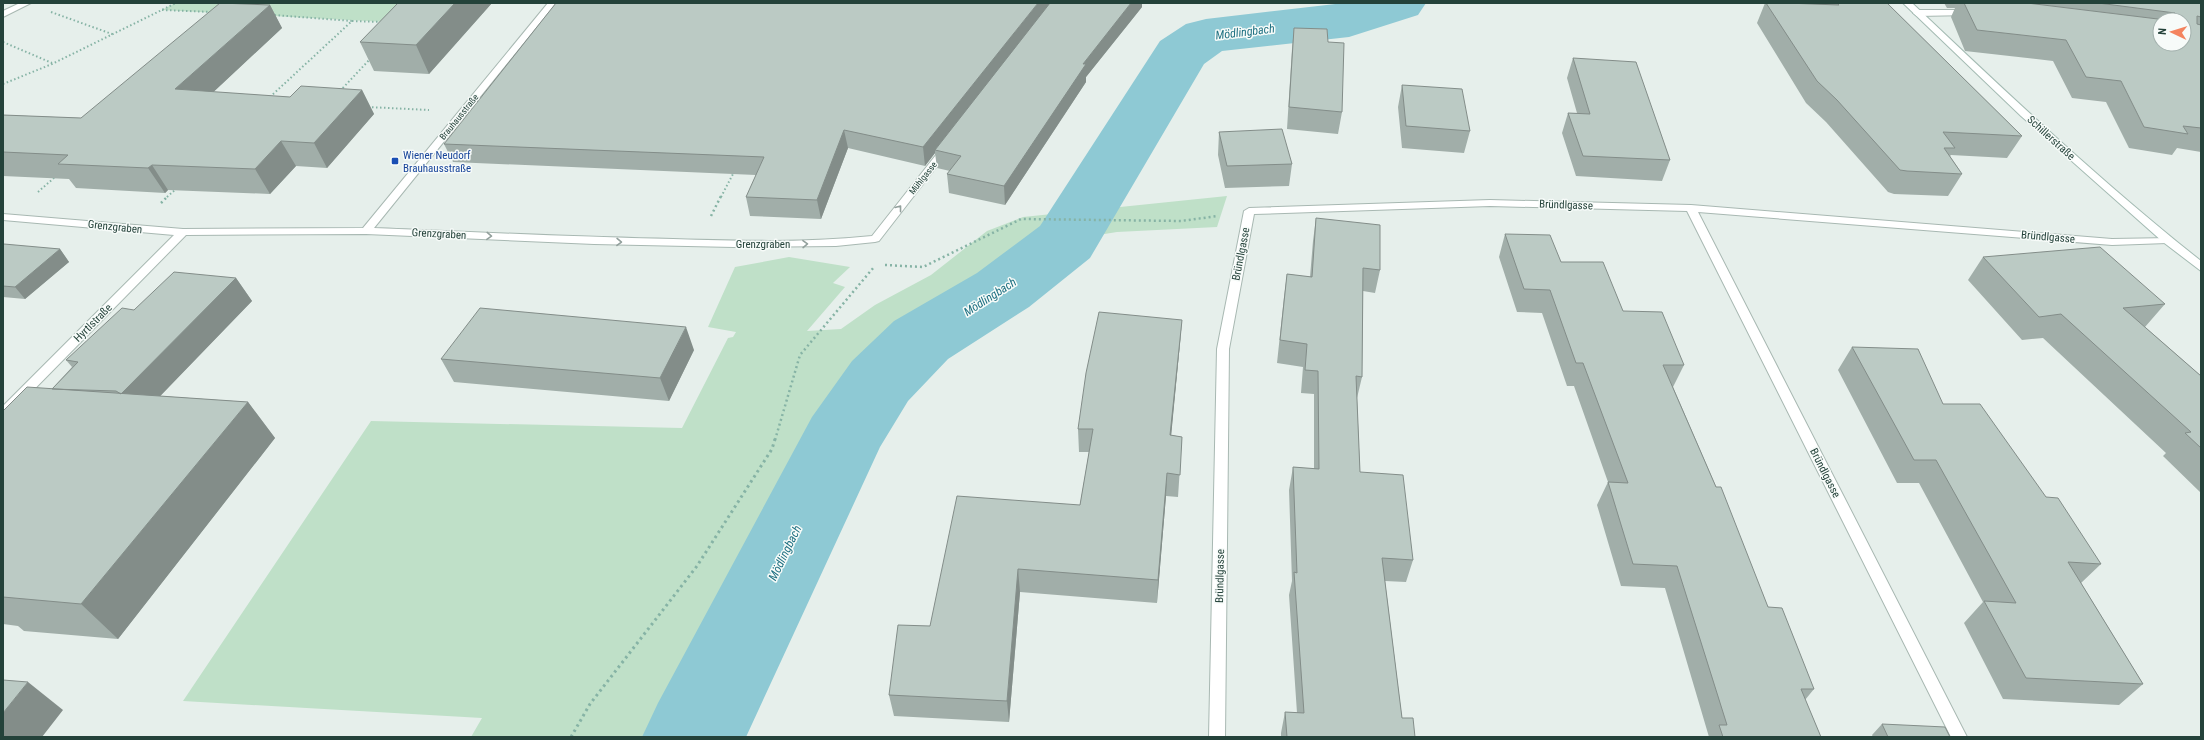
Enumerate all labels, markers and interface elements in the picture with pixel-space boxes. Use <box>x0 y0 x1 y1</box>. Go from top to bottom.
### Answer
north arrow <box>2152 12 2192 52</box>
water label: Mödlingbach <box>1215 21 1276 43</box>
text: N <box>2156 27 2169 35</box>
street label: Brauhausstraße <box>438 92 480 142</box>
street label: Schillerstraße <box>2024 113 2078 163</box>
place label: Wiener Neudorf Brauhausstraße <box>403 149 471 175</box>
marker: Wiener Neudorf Brauhausstraße <box>390 156 400 166</box>
street label: Mühlgasse <box>907 160 939 196</box>
street label: Bründlgasse <box>1539 198 1593 212</box>
one-way arrow <box>894 206 901 213</box>
street label: Grenzgraben <box>87 218 143 236</box>
street label: Grenzgraben <box>411 226 467 242</box>
street label: Bründlgasse <box>1229 226 1253 282</box>
street label: Bründlgasse <box>2021 228 2075 246</box>
one-way arrow <box>486 232 492 241</box>
one-way arrow <box>616 238 622 246</box>
street label: Grenzgraben <box>736 238 790 251</box>
one-way arrow <box>802 239 808 248</box>
water label: Mödlingbach <box>961 275 1019 319</box>
street label: Hyrtlstraße <box>71 301 115 345</box>
street label: Bründlgasse <box>1807 446 1843 500</box>
water label: Mödlingbach <box>766 523 804 583</box>
street label: Bründlgasse <box>1213 549 1227 603</box>

